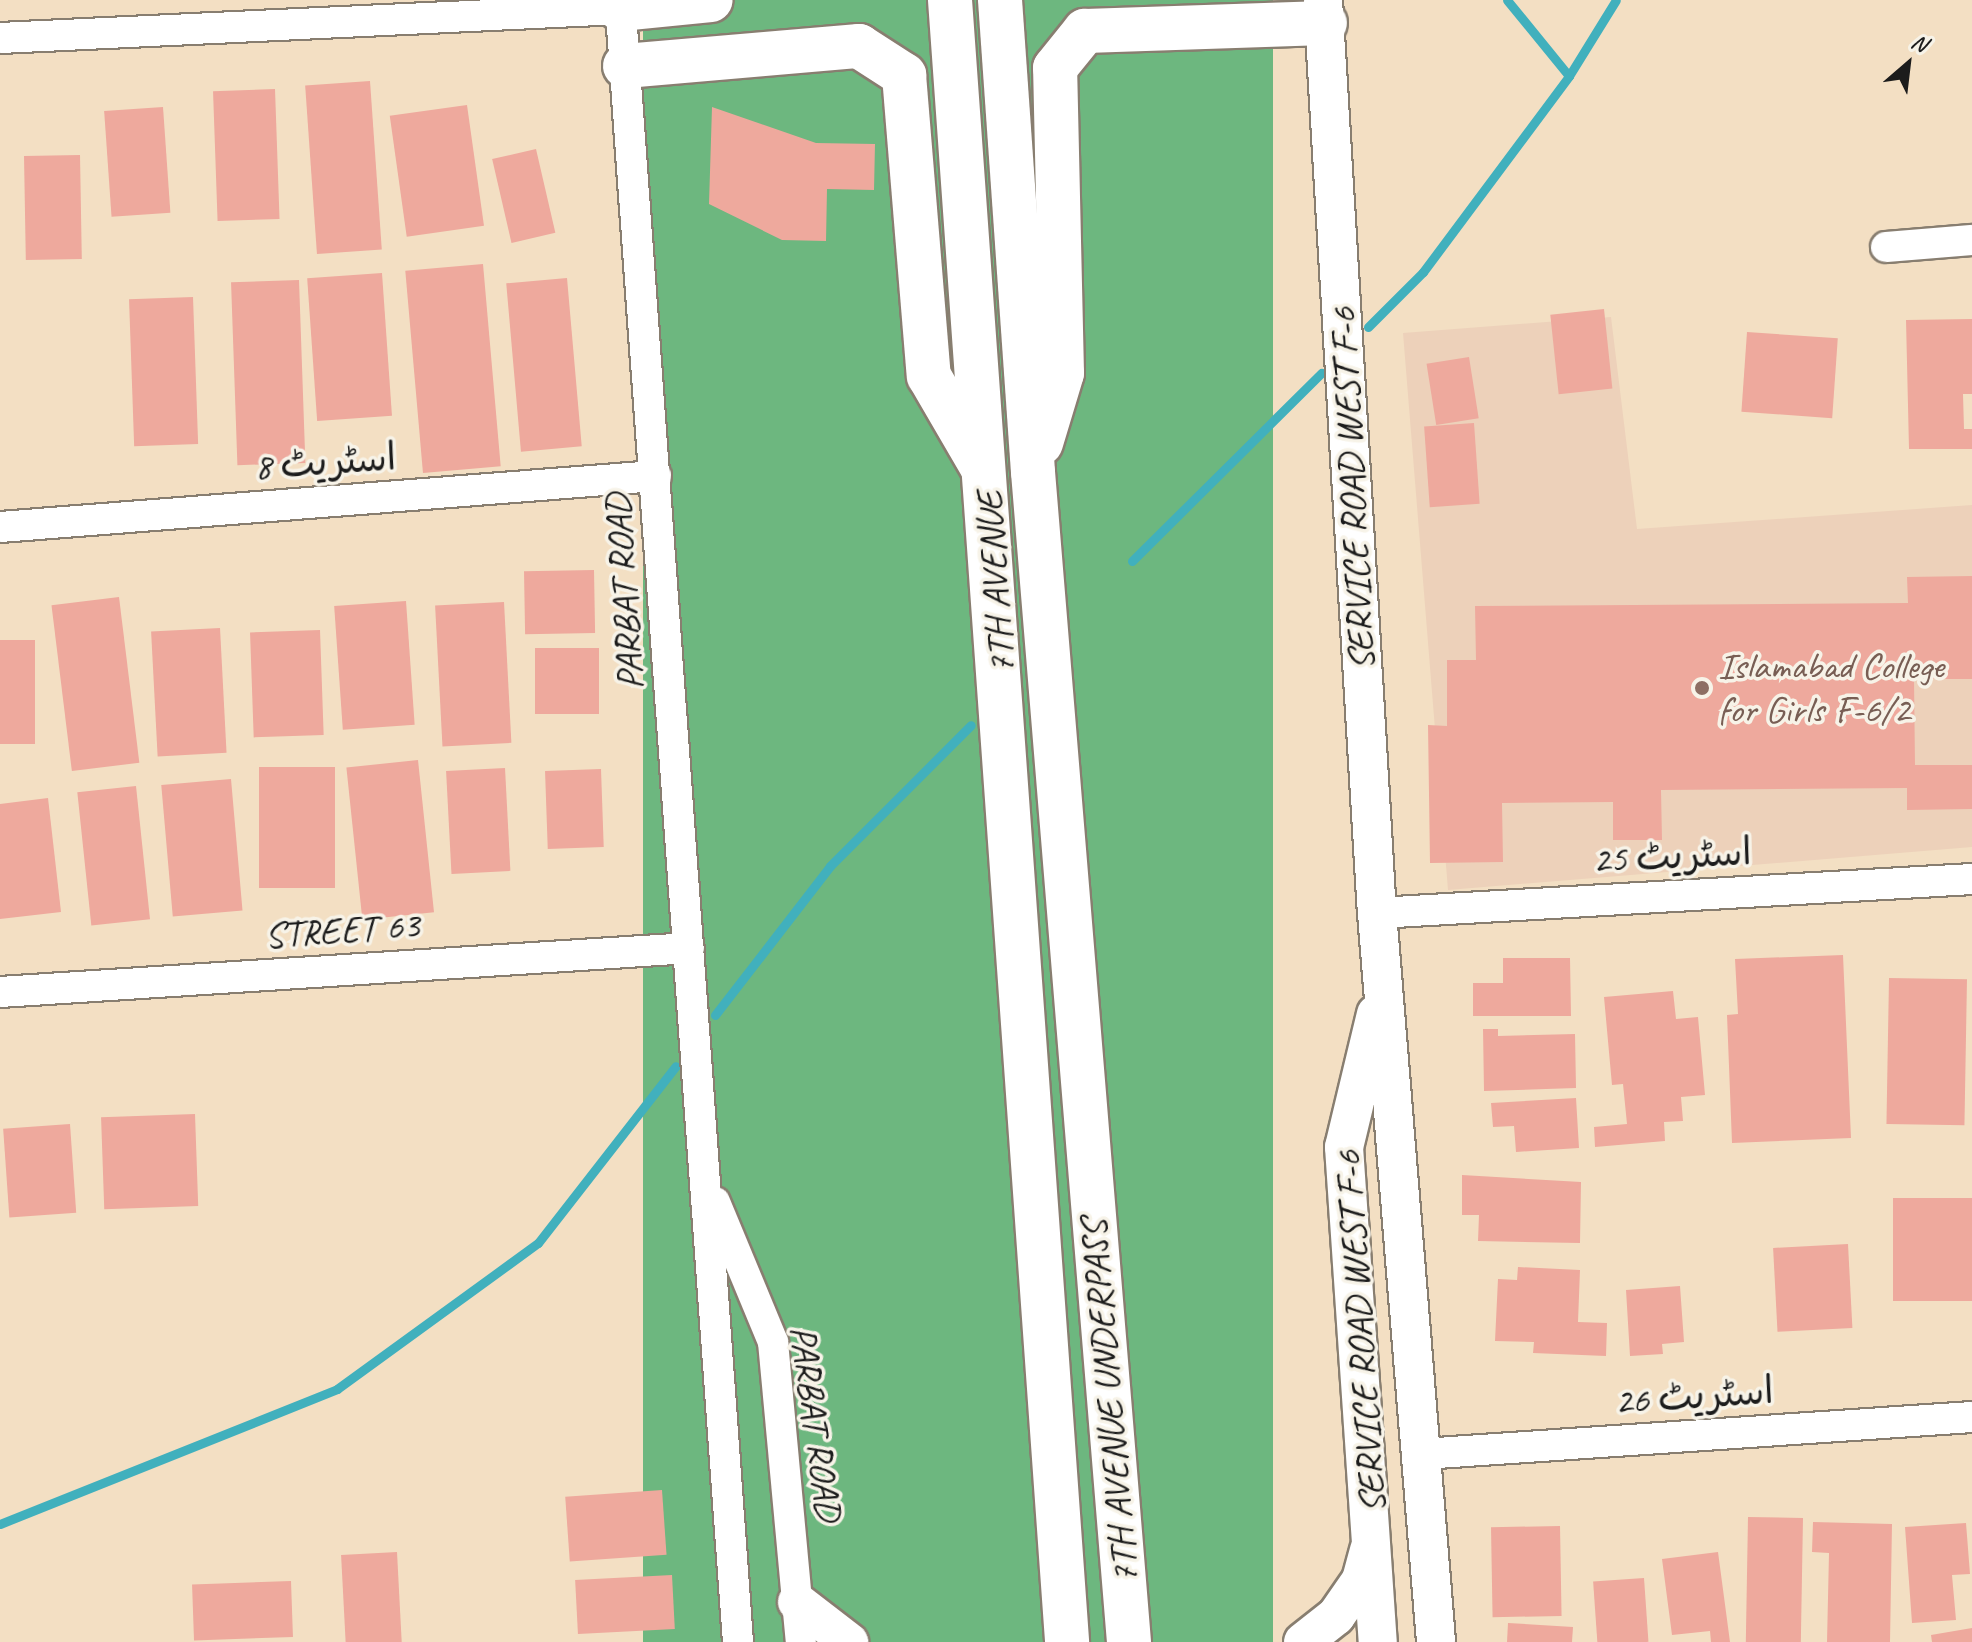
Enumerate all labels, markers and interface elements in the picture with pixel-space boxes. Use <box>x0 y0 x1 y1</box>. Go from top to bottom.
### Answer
north arrow <box>1868 24 1948 104</box>
text: N <box>1907 27 1932 58</box>
street label: SERVICE ROAD WEST F-6 <box>1320 306 1384 672</box>
street label: اسٹریٹ 8 <box>252 434 398 490</box>
street label: 7TH AVENUE <box>966 491 1024 675</box>
street label: PARBAT ROAD <box>594 492 654 692</box>
place label: Islamabad College for Girls F-6/2 <box>1718 643 1944 732</box>
marker: Islamabad College for Girls F-6/2 <box>1693 679 1711 697</box>
street label: اسٹریٹ 25 <box>1591 829 1753 883</box>
street label: STREET 63 <box>263 902 421 958</box>
street label: SERVICE ROAD WEST F-6 <box>1325 1149 1395 1515</box>
street label: 7TH AVENUE UNDERPASS <box>1071 1220 1147 1584</box>
street label: PARBAT ROAD <box>780 1322 852 1524</box>
street label: اسٹریٹ 26 <box>1613 1368 1775 1424</box>

